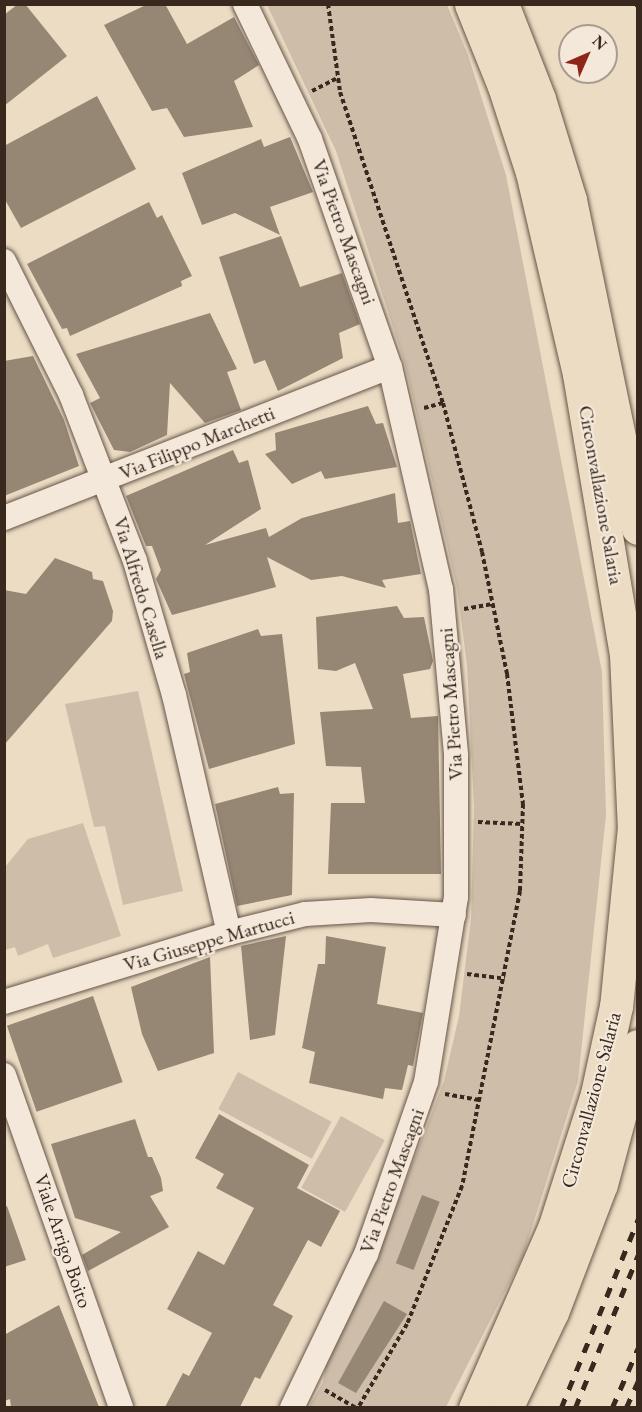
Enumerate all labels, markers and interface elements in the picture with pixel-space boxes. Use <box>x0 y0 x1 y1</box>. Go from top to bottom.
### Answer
north arrow <box>558 24 618 84</box>
text: N <box>588 30 612 54</box>
street label: Via Pietro Mascagni <box>307 156 381 308</box>
street label: Via Filippo Marchetti <box>116 401 278 485</box>
street label: Circonvallazione Salaria <box>573 404 629 586</box>
street label: Via Alfredo Casella <box>108 514 174 662</box>
street label: Via Pietro Mascagni <box>434 627 468 781</box>
street label: Via Giuseppe Martucci <box>121 905 297 977</box>
street label: Circonvallazione Salaria <box>556 1009 626 1191</box>
street label: Via Pietro Mascagni <box>355 1105 429 1257</box>
street label: Viale Arrigo Boito <box>29 1171 97 1311</box>

